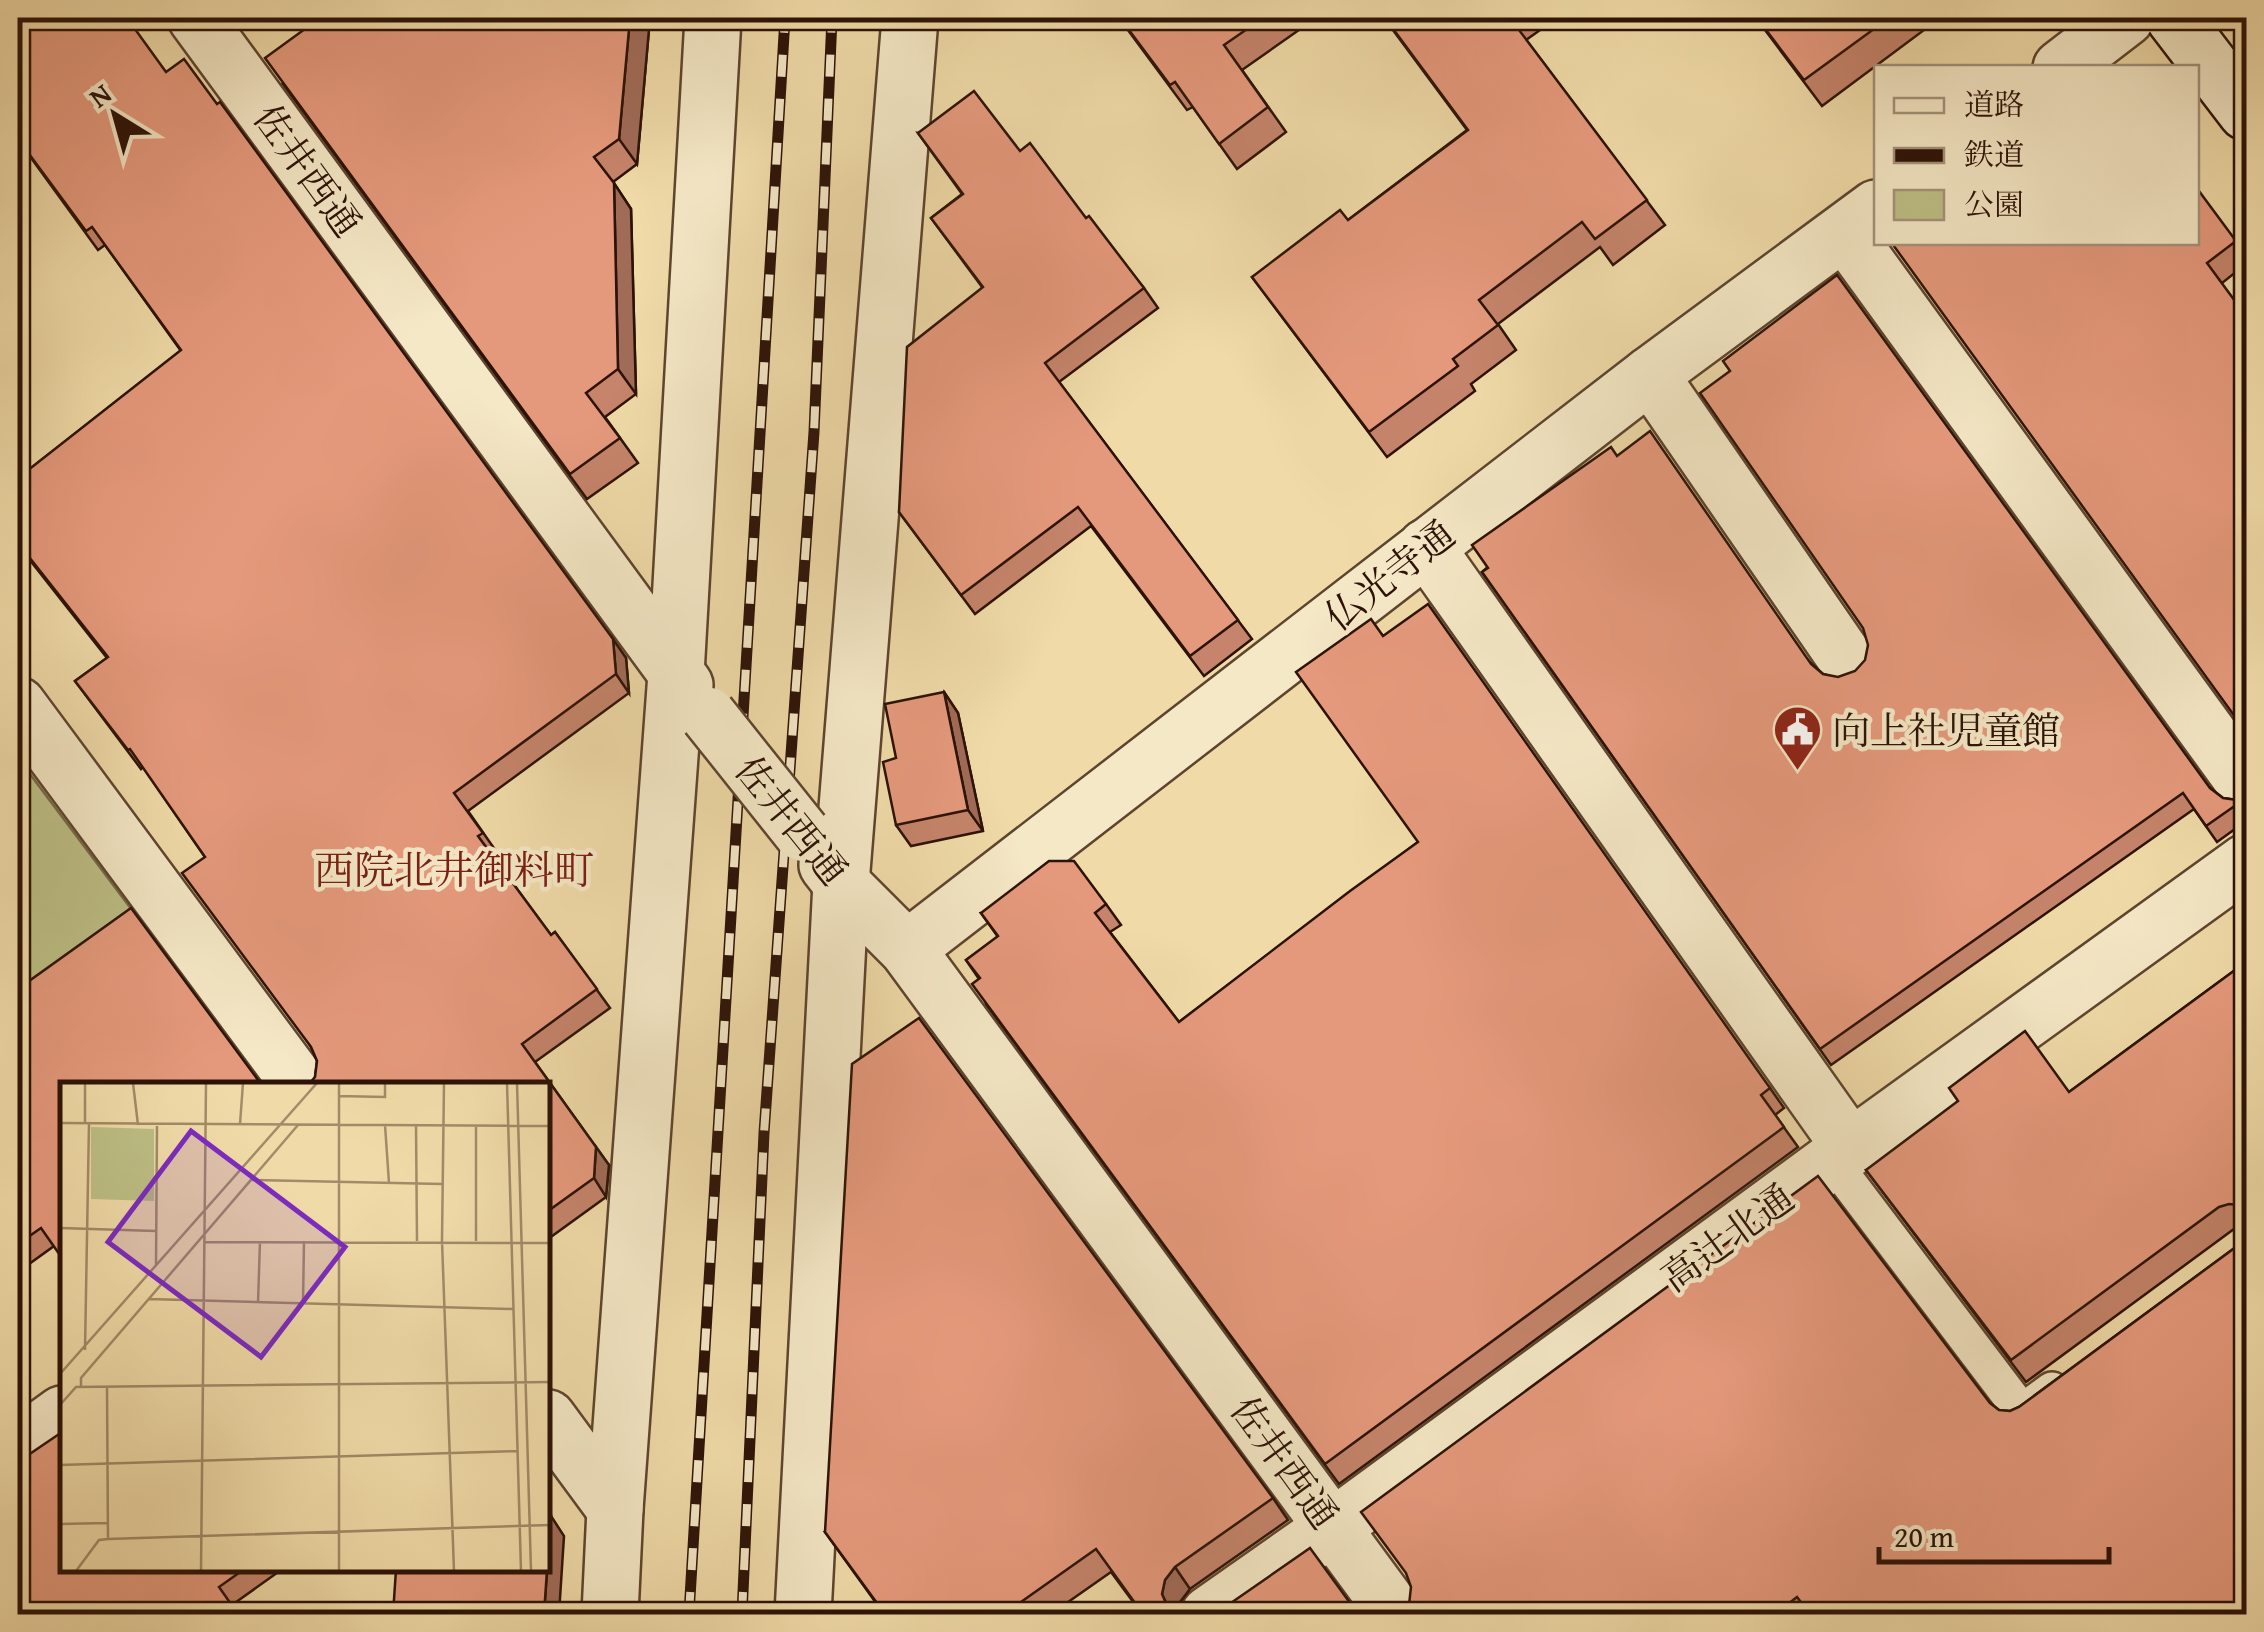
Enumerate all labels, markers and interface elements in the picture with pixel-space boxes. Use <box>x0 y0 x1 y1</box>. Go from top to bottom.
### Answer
north arrow <box>65 65 165 165</box>
legend <box>1874 65 2199 245</box>
text: N <box>80 72 120 117</box>
text: 道路 <box>1964 82 2024 126</box>
street label: 佐井西通 <box>241 92 375 248</box>
text: 鉄道 <box>1964 132 2024 176</box>
text: 公園 <box>1964 182 2024 226</box>
street label: 仏光寺通 <box>1312 506 1466 644</box>
place label: 向上社児童館 <box>1832 702 2060 758</box>
public building icon: 向上社児童館 <box>1771 704 1823 772</box>
street label: 佐井西通 <box>722 743 862 897</box>
district label: 西院北井御料町 <box>314 840 594 899</box>
inset map <box>60 1082 550 1572</box>
street label: 高辻北通 <box>1649 1170 1805 1304</box>
street label: 佐井西通 <box>1218 1384 1352 1540</box>
scale bar <box>1879 1502 2109 1564</box>
text: 20 m <box>1894 1514 1954 1558</box>

